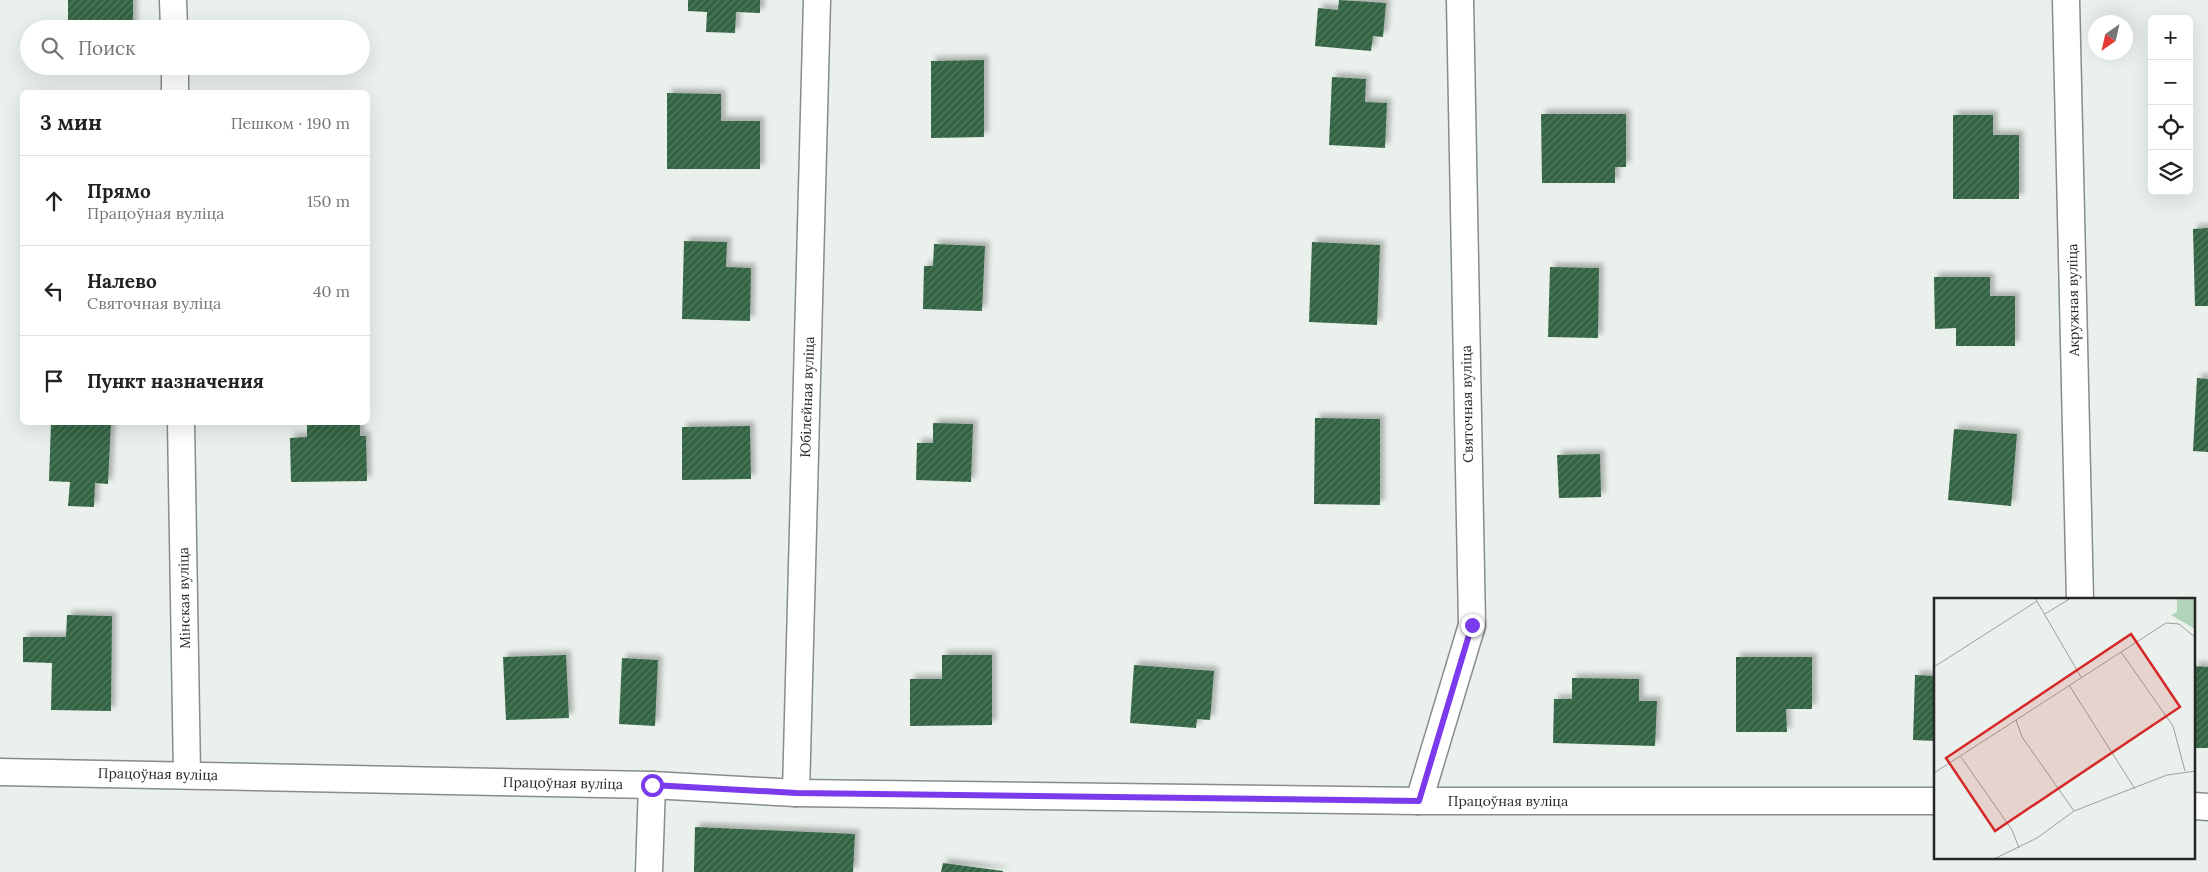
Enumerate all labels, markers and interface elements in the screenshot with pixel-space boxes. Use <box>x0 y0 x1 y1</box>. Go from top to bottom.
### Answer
north arrow <box>2088 15 2133 60</box>
map controls <box>2148 15 2193 195</box>
button: + <box>2148 15 2193 60</box>
search box <box>20 20 370 75</box>
icon: search <box>38 34 66 62</box>
text: Поиск <box>78 36 135 60</box>
button: − <box>2148 60 2193 105</box>
button: locate <box>2148 105 2193 150</box>
text: 3 мин <box>40 109 102 136</box>
text: Пешком · 190 m <box>231 113 350 133</box>
button: layers <box>2148 150 2193 195</box>
text: Прямо <box>87 179 151 203</box>
icon: ahead <box>40 187 68 215</box>
text: 150 m <box>307 191 350 211</box>
text: Працоўная вуліца <box>87 203 225 223</box>
street label: Акружная вуліца <box>2063 243 2083 358</box>
text: Налево <box>87 269 157 293</box>
icon: left <box>40 277 68 305</box>
text: 40 m <box>313 281 350 301</box>
text: Святочная вуліца <box>87 293 221 313</box>
street label: Юбілейная вуліца <box>796 336 818 458</box>
street label: Святочная вуліца <box>1457 345 1477 463</box>
icon: arrive <box>40 367 68 395</box>
text: Пункт назначения <box>87 369 264 393</box>
street label: Мінская вуліца <box>174 547 194 649</box>
inset map <box>1934 598 2196 860</box>
route end <box>1461 614 1484 637</box>
street label: Працоўная вуліца <box>98 764 218 784</box>
street label: Працоўная вуліца <box>503 773 623 793</box>
route start <box>641 774 664 797</box>
street label: Працоўная вуліца <box>1448 792 1568 810</box>

